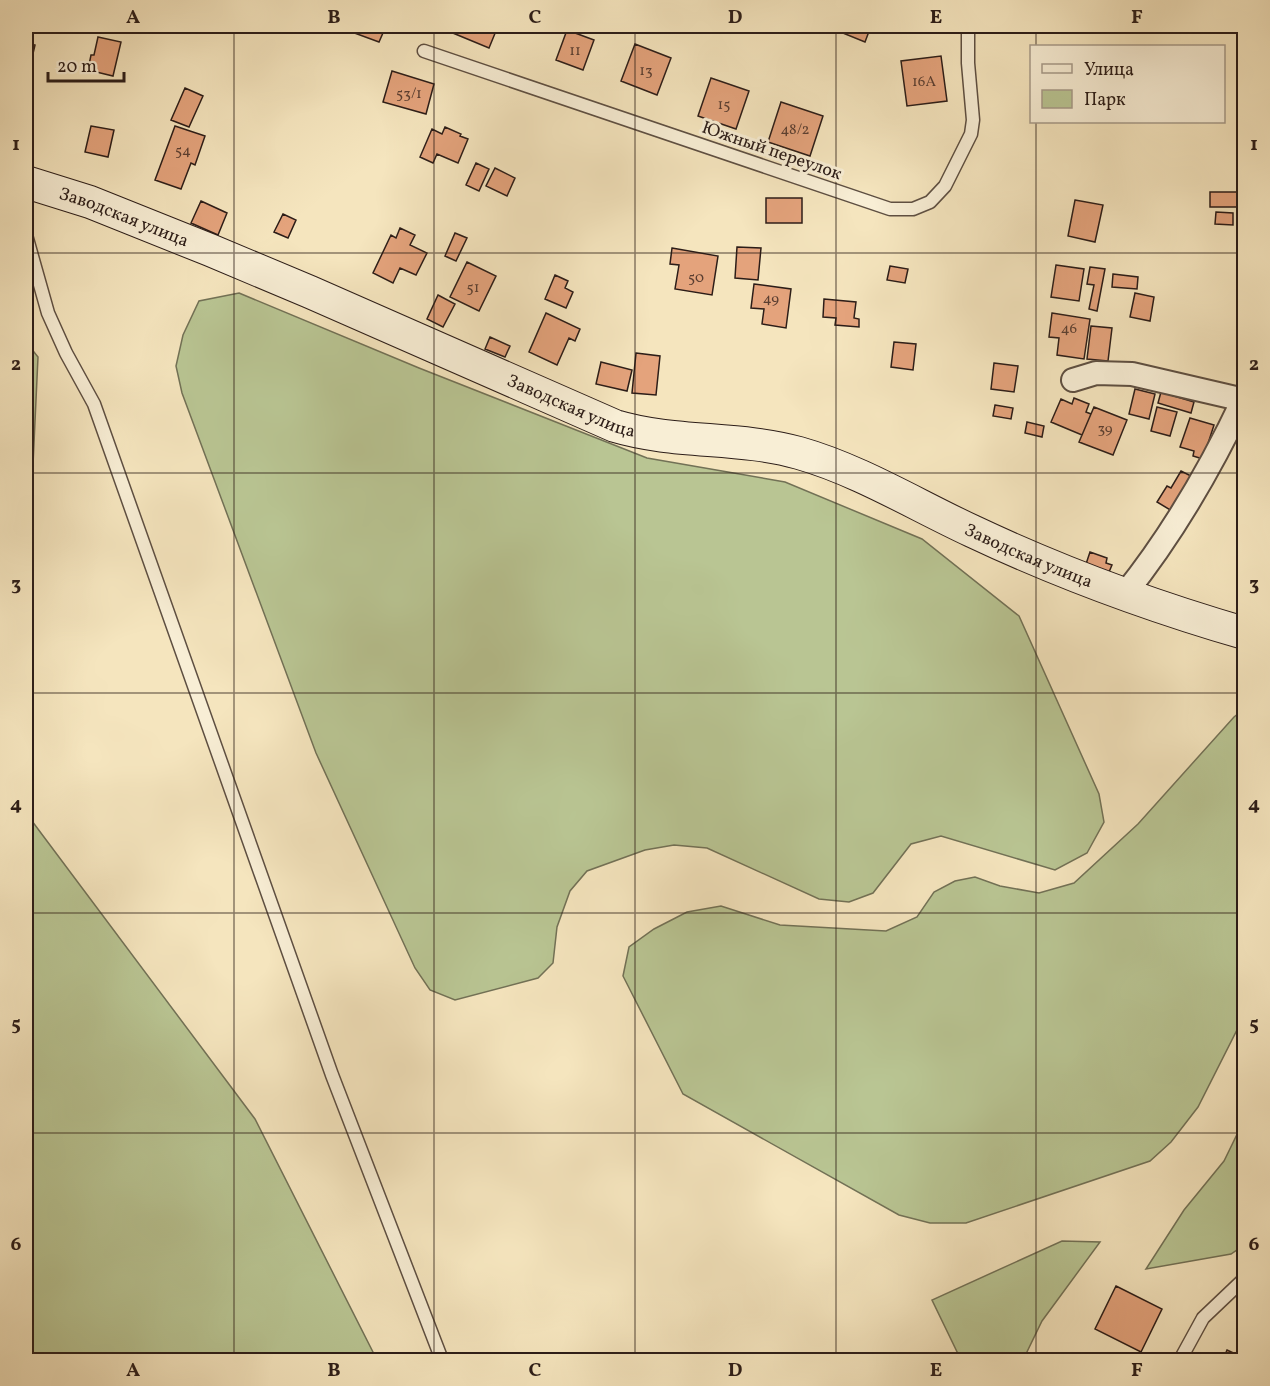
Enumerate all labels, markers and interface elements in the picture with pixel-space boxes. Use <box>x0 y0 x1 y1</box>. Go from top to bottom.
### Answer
text: A <box>126 4 140 32</box>
text: B <box>327 4 341 32</box>
text: C <box>529 4 542 32</box>
text: D <box>728 4 742 32</box>
text: E <box>930 4 942 32</box>
text: F <box>1131 4 1143 32</box>
house number: 11 <box>569 41 581 62</box>
scale bar <box>48 45 124 83</box>
legend <box>1030 45 1225 123</box>
text: 20 m <box>57 55 97 80</box>
text: Улица <box>1084 58 1134 83</box>
house number: 13 <box>639 61 653 82</box>
house number: 16А <box>912 72 936 93</box>
house number: 53/1 <box>396 84 422 105</box>
text: Парк <box>1084 88 1126 113</box>
house number: 15 <box>717 95 731 116</box>
street label: Южный переулок <box>698 116 845 187</box>
house number: 48/2 <box>780 120 810 141</box>
text: 1 <box>12 131 20 159</box>
text: 1 <box>1250 131 1258 159</box>
house number: 54 <box>175 141 191 162</box>
street label: Заводская улица <box>56 182 192 254</box>
house number: 50 <box>688 268 704 289</box>
house number: 51 <box>466 278 480 299</box>
house number: 49 <box>763 289 779 310</box>
house number: 46 <box>1061 319 1077 340</box>
text: 2 <box>11 351 21 379</box>
text: 2 <box>1249 351 1259 379</box>
street label: Заводская улица <box>503 369 638 445</box>
house number: 39 <box>1097 419 1113 440</box>
street label: Заводская улица <box>960 518 1096 595</box>
text: 3 <box>11 571 21 599</box>
text: 3 <box>1249 571 1259 599</box>
text: 4 <box>10 791 22 819</box>
text: 4 <box>1248 791 1260 819</box>
text: 5 <box>11 1011 21 1039</box>
text: 5 <box>1249 1011 1259 1039</box>
text: 6 <box>11 1231 22 1259</box>
text: 6 <box>1249 1231 1260 1259</box>
text: A <box>126 1357 140 1385</box>
text: B <box>327 1357 341 1385</box>
text: C <box>529 1357 542 1385</box>
text: D <box>728 1357 742 1385</box>
text: E <box>930 1357 942 1385</box>
text: F <box>1131 1357 1143 1385</box>

